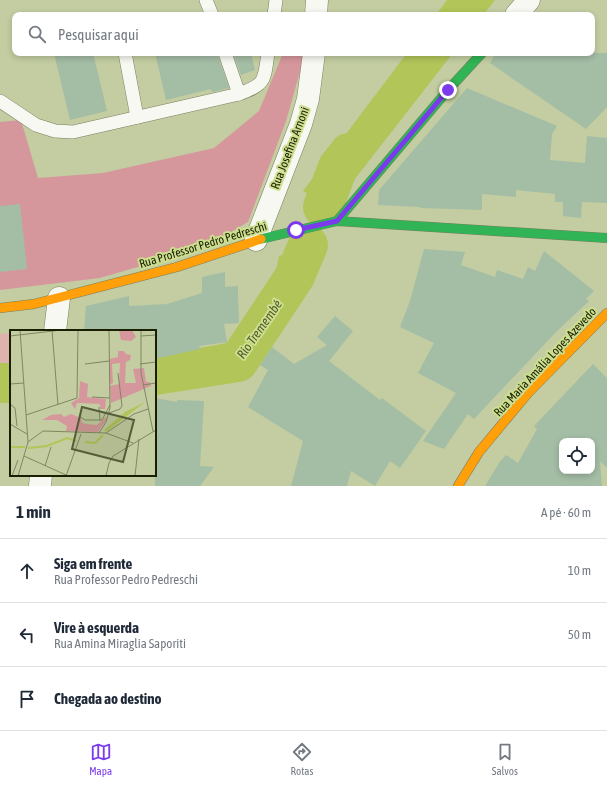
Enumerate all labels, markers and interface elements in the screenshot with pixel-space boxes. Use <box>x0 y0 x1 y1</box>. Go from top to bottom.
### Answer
search box <box>12 12 595 56</box>
icon: search <box>26 23 48 45</box>
text: Pesquisar aqui <box>58 26 139 43</box>
route end <box>439 81 457 99</box>
street label: Rua Josefina Arnoni <box>268 105 312 191</box>
street label: Rua Professor Pedro Pedreschi <box>137 219 269 271</box>
route start <box>287 221 305 239</box>
water label: Rio Tremembé <box>234 297 285 362</box>
street label: Rua Maria Amália Lopes Azevedo <box>491 304 599 419</box>
inset map <box>10 330 156 476</box>
map controls <box>559 438 595 474</box>
button: locate <box>559 438 595 474</box>
text: 1 min <box>16 502 51 522</box>
text: A pé · 60 m <box>541 505 591 520</box>
text: Siga em frente <box>54 555 132 572</box>
icon: ahead <box>16 560 38 582</box>
text: 10 m <box>568 563 591 578</box>
text: Rua Professor Pedro Pedreschi <box>54 572 198 587</box>
text: Vire à esquerda <box>54 619 139 636</box>
icon: left <box>16 624 38 646</box>
text: 50 m <box>568 627 591 642</box>
text: Rua Amina Miraglia Saporiti <box>54 636 186 651</box>
icon: arrive <box>16 688 38 710</box>
text: Chegada ao destino <box>54 690 162 707</box>
tab: Mapa <box>89 741 112 777</box>
tab: Rotas <box>290 741 313 777</box>
tab: Salvos <box>492 741 518 777</box>

